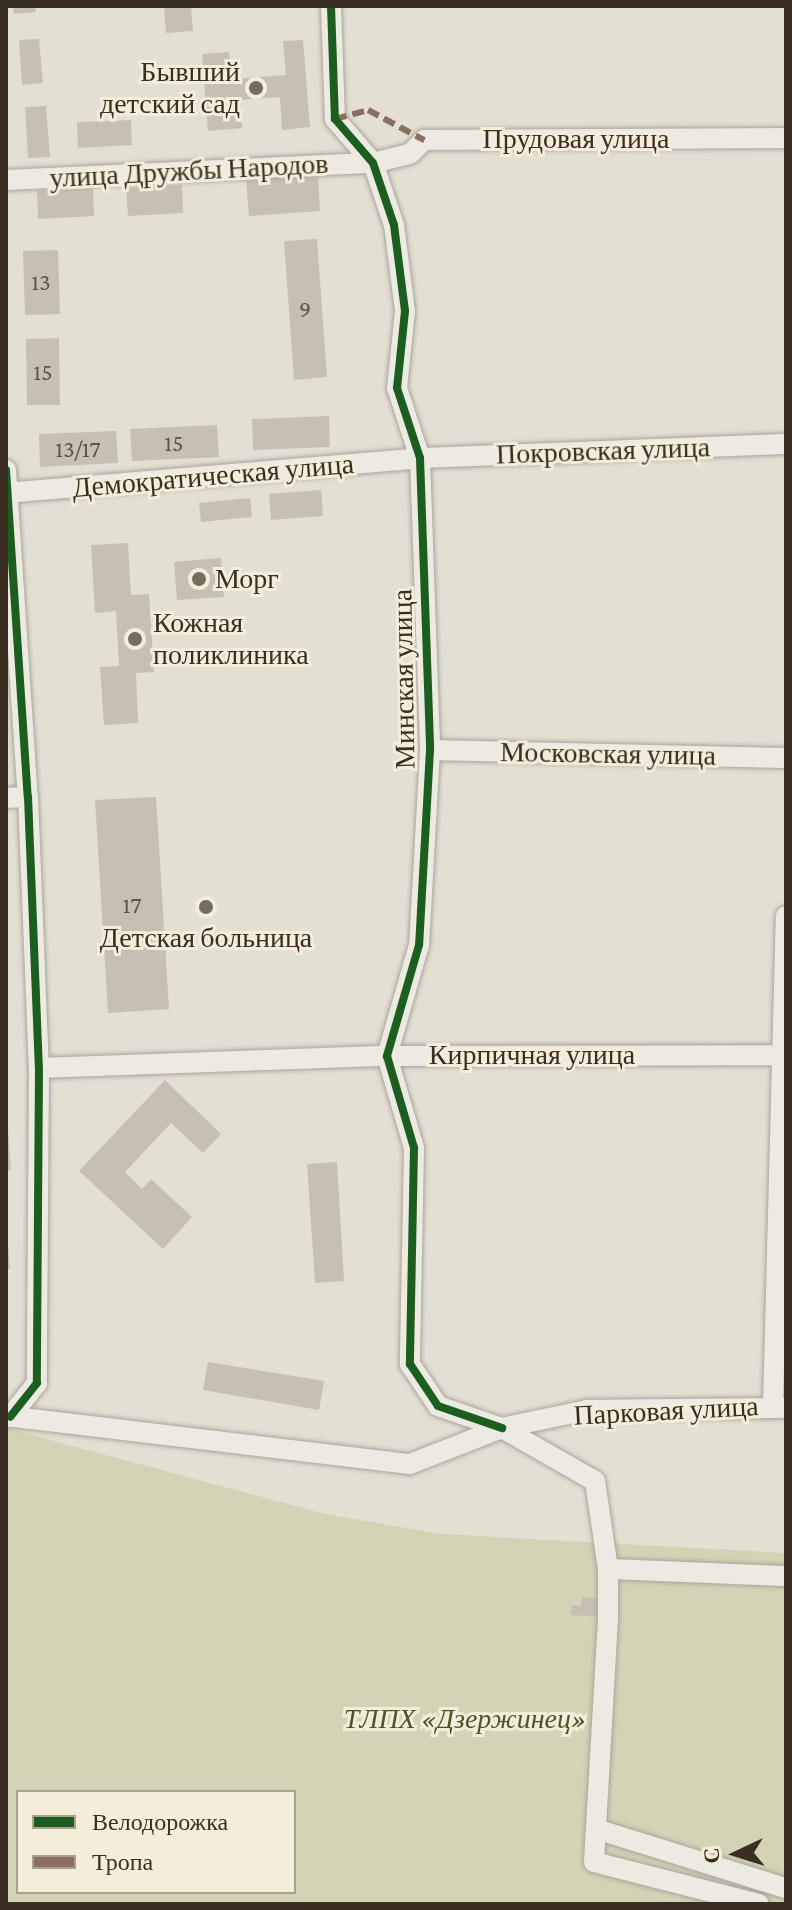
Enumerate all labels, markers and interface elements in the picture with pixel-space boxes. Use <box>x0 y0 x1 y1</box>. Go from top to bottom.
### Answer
place label: Бывший детский сад <box>100 55 240 121</box>
marker: Бывший детский сад <box>247 79 265 97</box>
street label: Прудовая улица <box>483 122 669 156</box>
street label: улица Дружбы Народов <box>49 147 329 195</box>
house number: 13 <box>31 268 51 296</box>
house number: 9 <box>299 295 311 323</box>
house number: 15 <box>33 358 53 386</box>
house number: 15 <box>164 429 184 457</box>
street label: Покровская улица <box>495 430 711 472</box>
house number: 13/17 <box>55 435 101 463</box>
street label: Демократическая улица <box>71 447 355 505</box>
place label: Морг <box>215 562 279 596</box>
marker: Морг <box>190 570 208 588</box>
street label: Минская улица <box>386 589 422 769</box>
place label: Кожная поликлиника <box>153 606 309 672</box>
marker: Кожная поликлиника <box>124 628 146 650</box>
street label: Московская улица <box>500 735 716 773</box>
house number: 17 <box>122 891 142 919</box>
marker: Детская больница <box>195 896 217 918</box>
place label: Детская больница <box>100 921 312 955</box>
street label: Кирпичная улица <box>429 1038 635 1072</box>
street label: Парковая улица <box>573 1389 759 1433</box>
park label: ТЛПХ «Дзержинец» <box>344 1702 586 1736</box>
legend <box>16 1790 296 1894</box>
text: Велодорожка <box>92 1808 228 1835</box>
north arrow <box>696 1814 776 1894</box>
text: С <box>699 1847 725 1865</box>
text: Тропа <box>92 1848 153 1875</box>

